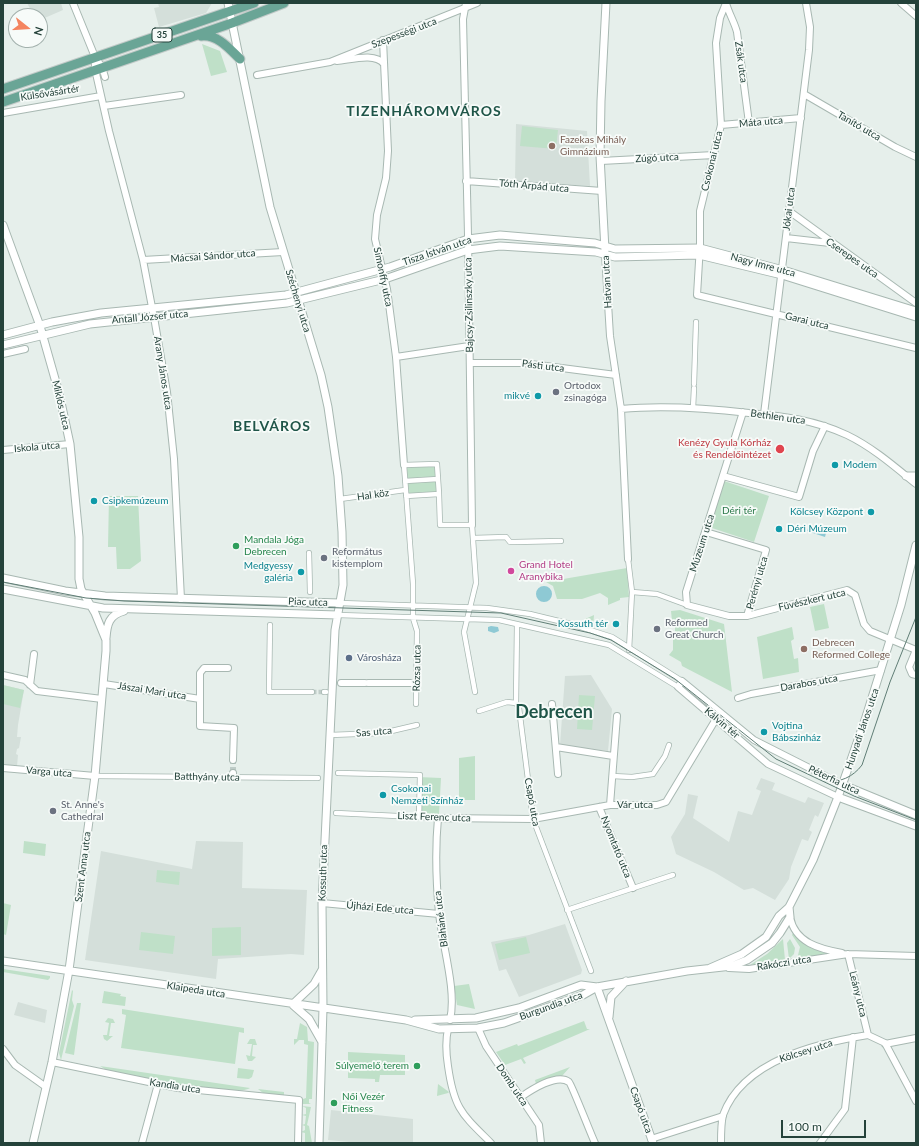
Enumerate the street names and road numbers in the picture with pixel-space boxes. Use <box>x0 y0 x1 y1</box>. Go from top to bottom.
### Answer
street label: Szepességi utca <box>370 15 438 51</box>
road number: 35 <box>152 28 172 42</box>
street label: Zsák utca <box>732 40 750 84</box>
street label: Külsővásártér <box>20 82 80 104</box>
street label: Tanító utca <box>835 109 883 143</box>
street label: Máta utca <box>739 114 783 130</box>
street label: Csokonai utca <box>699 130 725 192</box>
street label: Zúgó utca <box>635 151 679 165</box>
street label: Tóth Árpád utca <box>499 177 569 195</box>
street label: Jókai utca <box>780 187 798 231</box>
street label: Tisza István utca <box>401 234 473 268</box>
street label: Cserepes utca <box>823 235 881 281</box>
street label: Simonffy utca <box>371 246 395 308</box>
street label: Mácsai Sándor utca <box>170 247 256 265</box>
street label: Nagy Imre utca <box>729 251 797 279</box>
street label: Hatvan utca <box>600 255 614 309</box>
street label: Bajcsy-Zsilinszky utca <box>462 257 476 353</box>
street label: Széchenyi utca <box>283 268 313 334</box>
street label: Antall József utca <box>111 308 189 326</box>
street label: Garai utca <box>784 310 830 332</box>
street label: Arany János utca <box>151 335 175 411</box>
street label: Pásti utca <box>521 357 565 375</box>
street label: Miklós utca <box>49 379 73 431</box>
street label: Bethlen utca <box>750 407 806 427</box>
street label: Iskola utca <box>13 439 61 455</box>
street label: Hal köz <box>356 487 390 503</box>
street label: Múzeum utca <box>687 513 717 573</box>
street label: Perényi utca <box>744 555 770 611</box>
street label: Füvészkert utca <box>777 586 847 614</box>
street label: Piac utca <box>288 595 328 609</box>
street label: Rózsa utca <box>411 645 423 691</box>
street label: Darabos utca <box>779 672 839 694</box>
street label: Jászai Mari utca <box>117 680 187 702</box>
street label: Hunyadi János utca <box>842 687 882 771</box>
street label: Kálvin tér <box>702 705 742 741</box>
street label: Sas utca <box>355 724 393 740</box>
street label: Péterfia utca <box>806 763 862 797</box>
street label: Varga utca <box>25 764 73 780</box>
street label: Batthyány utca <box>174 770 240 784</box>
street label: Csapó utca <box>522 777 542 827</box>
street label: Vár utca <box>617 799 653 811</box>
street label: Liszt Ferenc utca <box>397 810 471 824</box>
street label: Nyomtató utca <box>598 814 634 880</box>
street label: Szent Anna utca <box>73 831 93 903</box>
street label: Kossuth utca <box>316 844 330 902</box>
street label: Blaháné utca <box>432 890 450 948</box>
street label: Újházi Ede utca <box>346 899 414 917</box>
street label: Rákóczi utca <box>756 953 812 973</box>
street label: Leány utca <box>846 970 870 1018</box>
street label: Klaipeda utca <box>166 979 226 1001</box>
street label: Burgundia utca <box>518 989 584 1023</box>
street label: Kölcsey utca <box>778 1037 834 1065</box>
street label: Domb utca <box>493 1062 531 1108</box>
street label: Kandia utca <box>149 1076 201 1096</box>
street label: Csapó utca <box>627 1085 655 1135</box>

